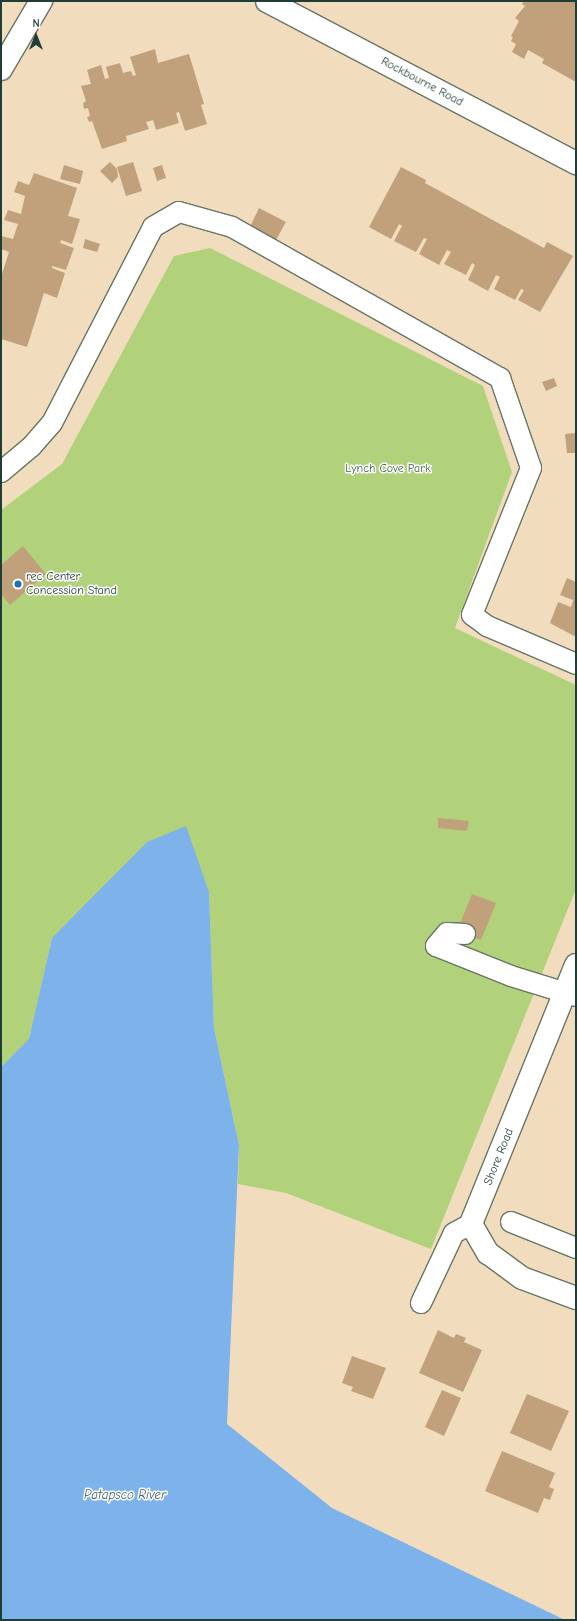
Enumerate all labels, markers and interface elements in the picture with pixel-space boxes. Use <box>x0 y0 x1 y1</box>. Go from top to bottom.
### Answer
north arrow <box>16 16 56 56</box>
text: N <box>32 17 40 30</box>
street label: Rockbourne Road <box>378 54 466 110</box>
park label: Lynch Cove Park <box>345 462 431 476</box>
place label: rec Center Concession Stand <box>26 570 117 598</box>
marker: rec Center Concession Stand <box>13 579 23 589</box>
street label: Shore Road <box>481 1127 517 1187</box>
water label: Patapsco River <box>84 1487 166 1503</box>

